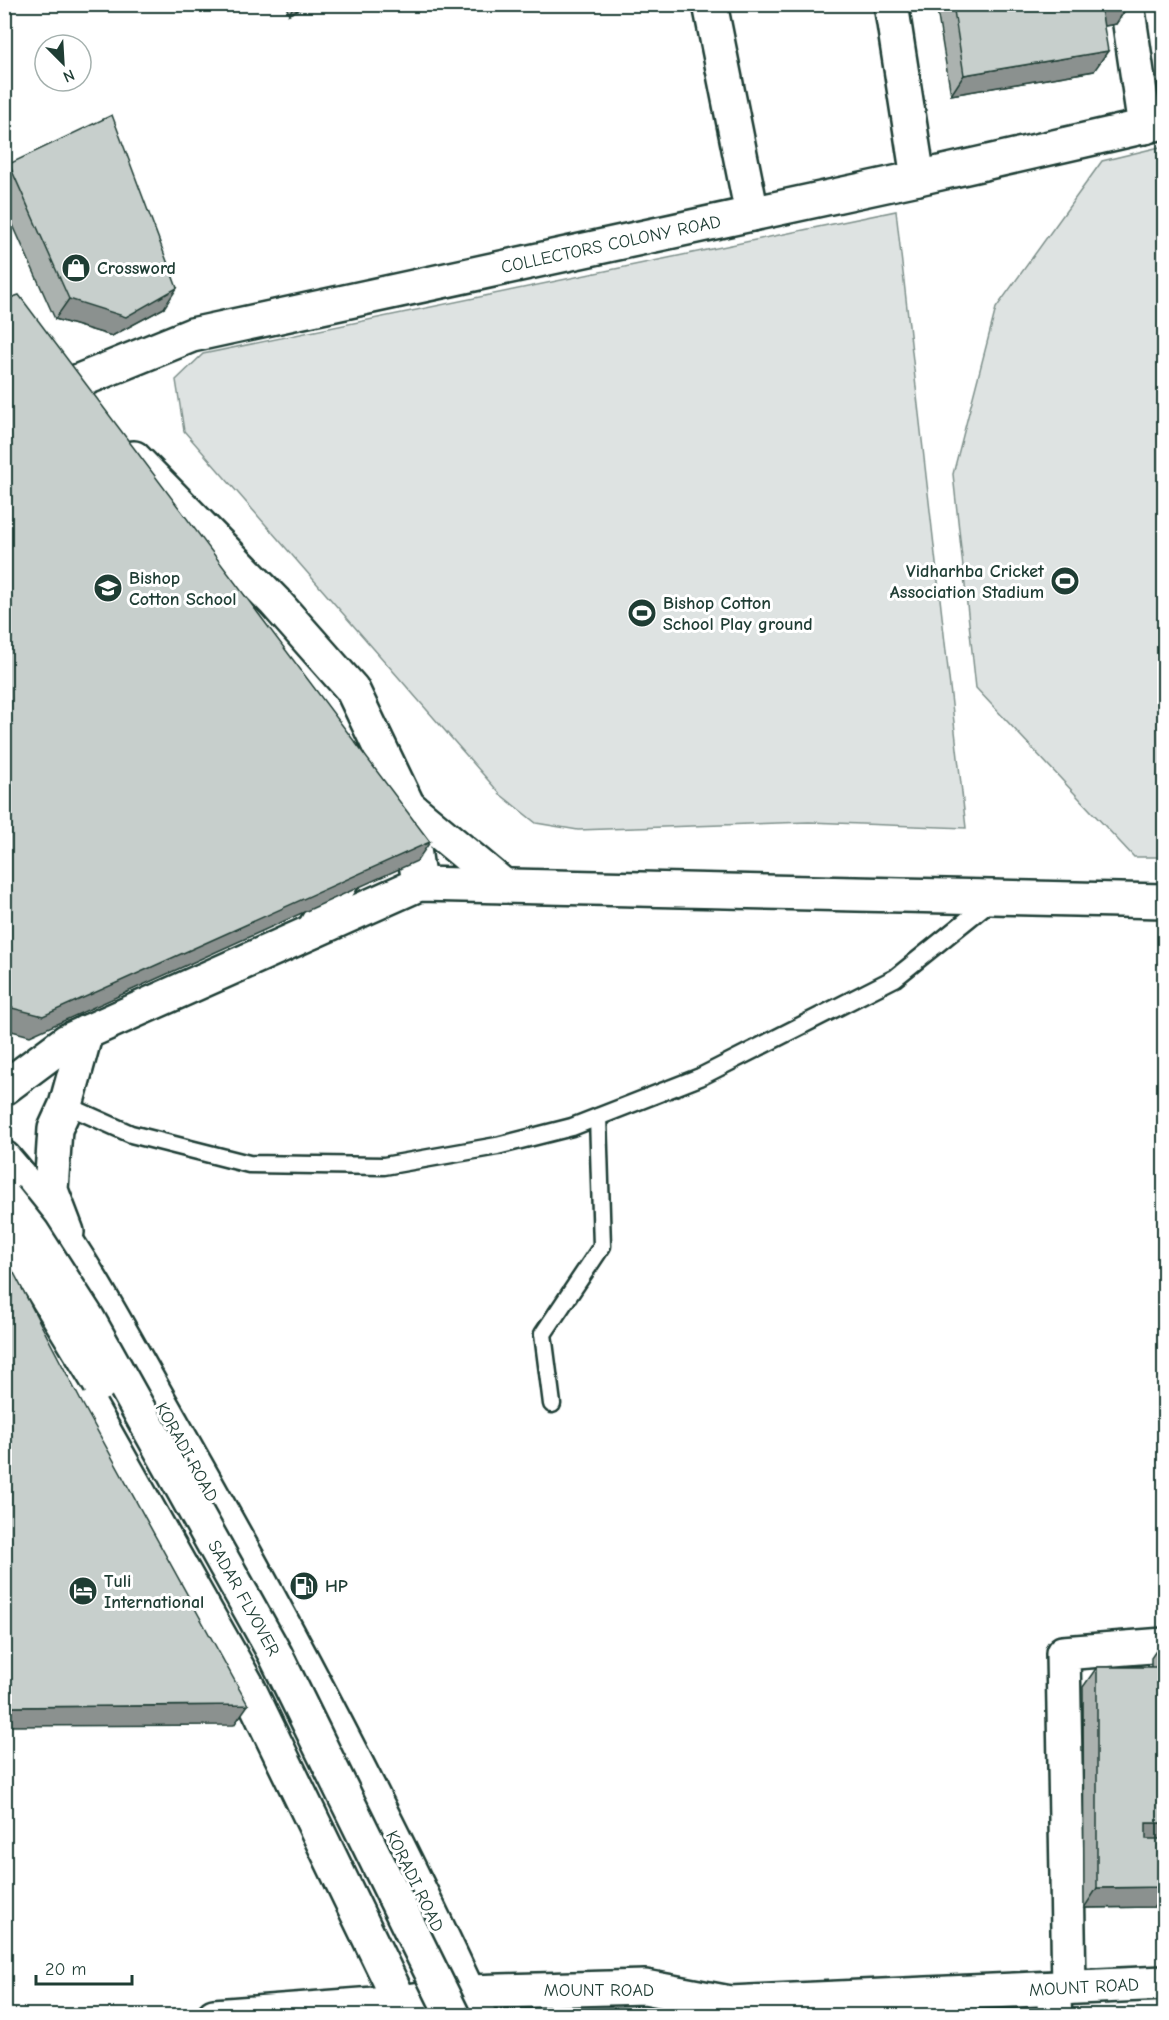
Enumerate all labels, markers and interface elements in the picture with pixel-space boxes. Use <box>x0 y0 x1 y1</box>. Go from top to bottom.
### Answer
north arrow <box>33 33 93 93</box>
text: N <box>60 65 77 86</box>
street label: COLLECTORS COLONY ROAD <box>499 211 723 278</box>
shop icon: Crossword <box>60 252 92 284</box>
place label: Crossword <box>97 258 176 279</box>
place label: Vidharhba Cricket Association Stadium <box>890 561 1045 603</box>
sports icon: Vidharhba Cricket Association Stadium <box>1049 565 1081 597</box>
place label: Bishop Cotton School <box>129 568 237 610</box>
school or university icon: Bishop Cotton School <box>92 572 124 604</box>
place label: Bishop Cotton School Play ground <box>663 593 813 635</box>
sports icon: Bishop Cotton School Play ground <box>626 597 658 629</box>
street label: KORADI ROAD <box>151 1399 222 1505</box>
street label: SADAR FLYOVER <box>203 1537 284 1660</box>
fuel station icon: HP <box>288 1570 320 1602</box>
place label: Tuli International <box>104 1571 204 1613</box>
hotel icon: Tuli International <box>67 1575 99 1607</box>
place label: HP <box>325 1576 348 1597</box>
street label: KORADI ROAD <box>381 1827 448 1935</box>
scale bar <box>36 1948 132 1986</box>
text: 20 m <box>45 1959 86 1980</box>
street label: MOUNT ROAD <box>1028 1974 1140 2001</box>
street label: MOUNT ROAD <box>544 1980 654 2001</box>

